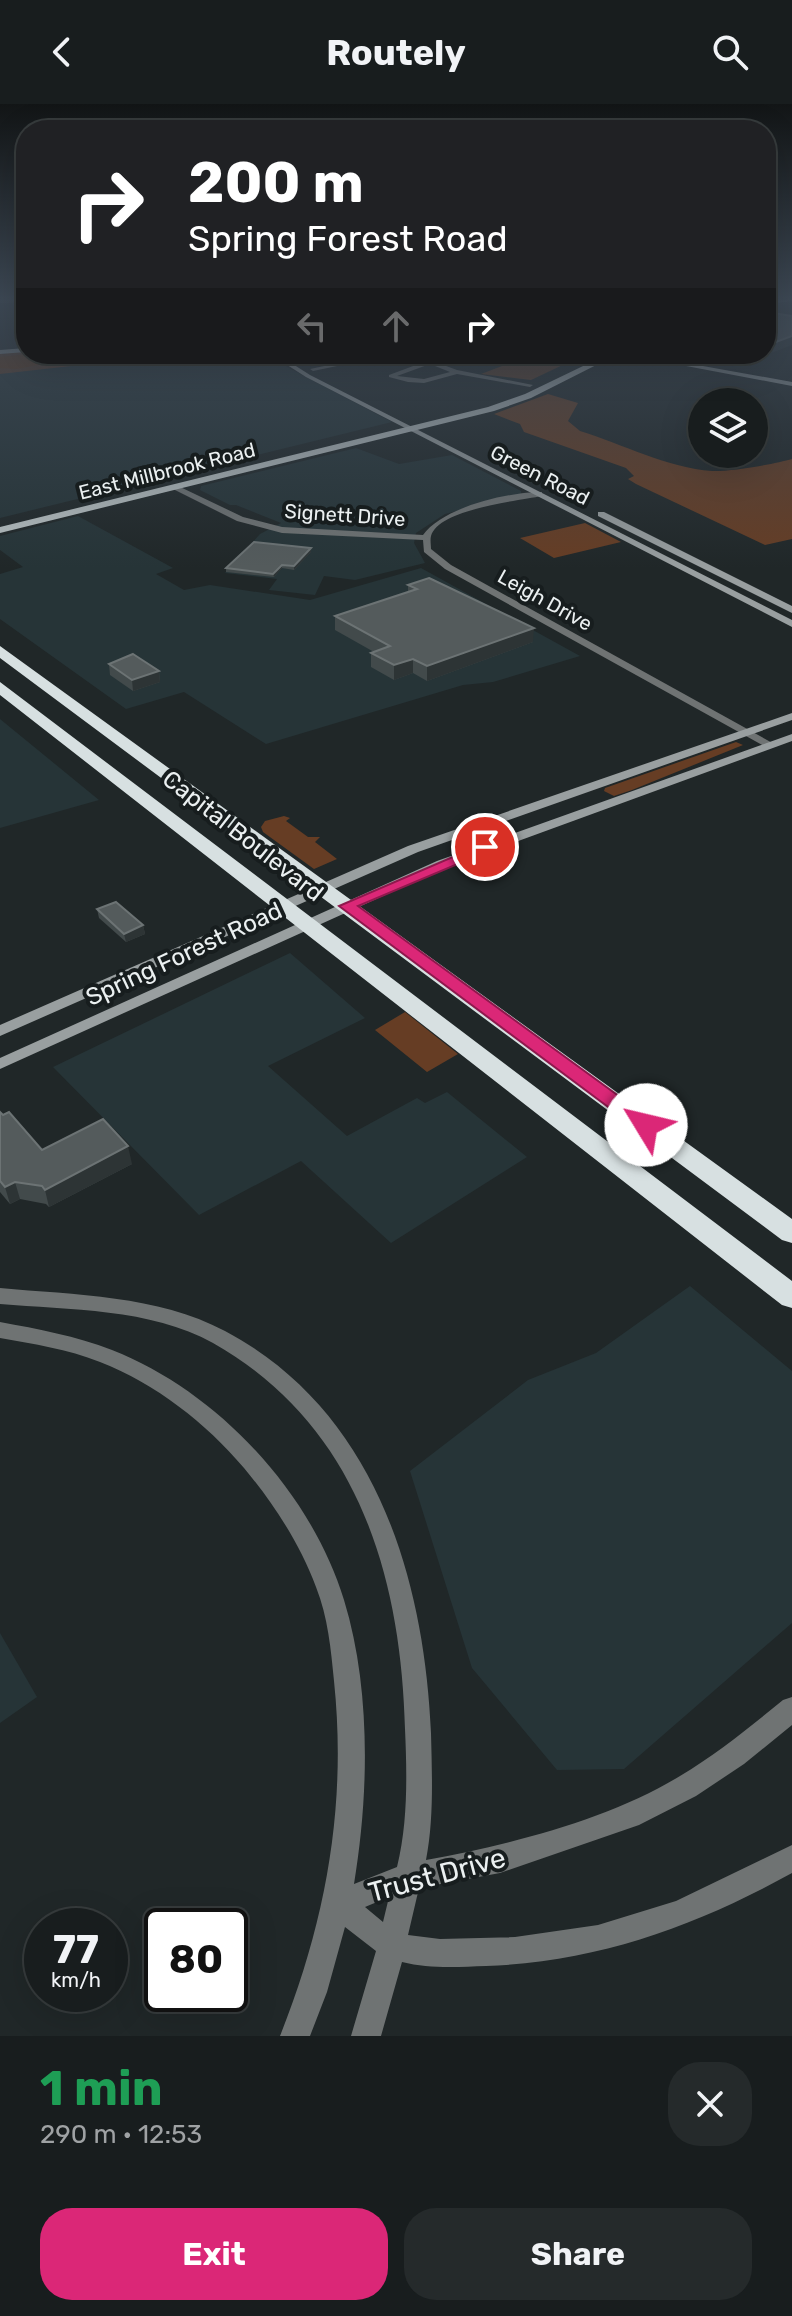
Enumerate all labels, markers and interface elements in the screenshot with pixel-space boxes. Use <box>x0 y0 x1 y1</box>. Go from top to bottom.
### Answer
icon: back <box>40 30 84 74</box>
icon: search <box>708 30 752 74</box>
text: Routely <box>326 31 466 74</box>
text: 200 m <box>188 150 364 216</box>
icon: right <box>56 152 160 256</box>
text: Spring Forest Road <box>188 217 508 260</box>
icon: left <box>290 304 334 348</box>
icon: ahead <box>374 304 418 348</box>
icon: right <box>458 304 502 348</box>
map controls <box>688 388 768 468</box>
button: layers <box>688 388 768 468</box>
street label: East Millbrook Road <box>76 437 258 505</box>
street label: Green Road <box>487 440 593 510</box>
street label: Signett Drive <box>284 499 406 531</box>
street label: Leigh Drive <box>494 564 596 636</box>
street label: Capital Boulevard <box>157 765 329 907</box>
pin <box>451 813 519 881</box>
icon: arrive <box>463 825 507 869</box>
street label: Spring Forest Road <box>82 896 286 1012</box>
position arrow <box>604 1083 688 1167</box>
street label: Trust Drive <box>365 1841 509 1909</box>
speed limit sign: 80 <box>144 1908 248 2012</box>
text: 77 <box>53 1926 99 1973</box>
text: km/h <box>51 1968 101 1992</box>
text: 1 min <box>40 2060 163 2117</box>
button: close <box>668 2062 752 2146</box>
text: 290 m · 12:53 <box>40 2119 202 2150</box>
button: Exit <box>40 2208 388 2300</box>
button: Share <box>404 2208 752 2300</box>

